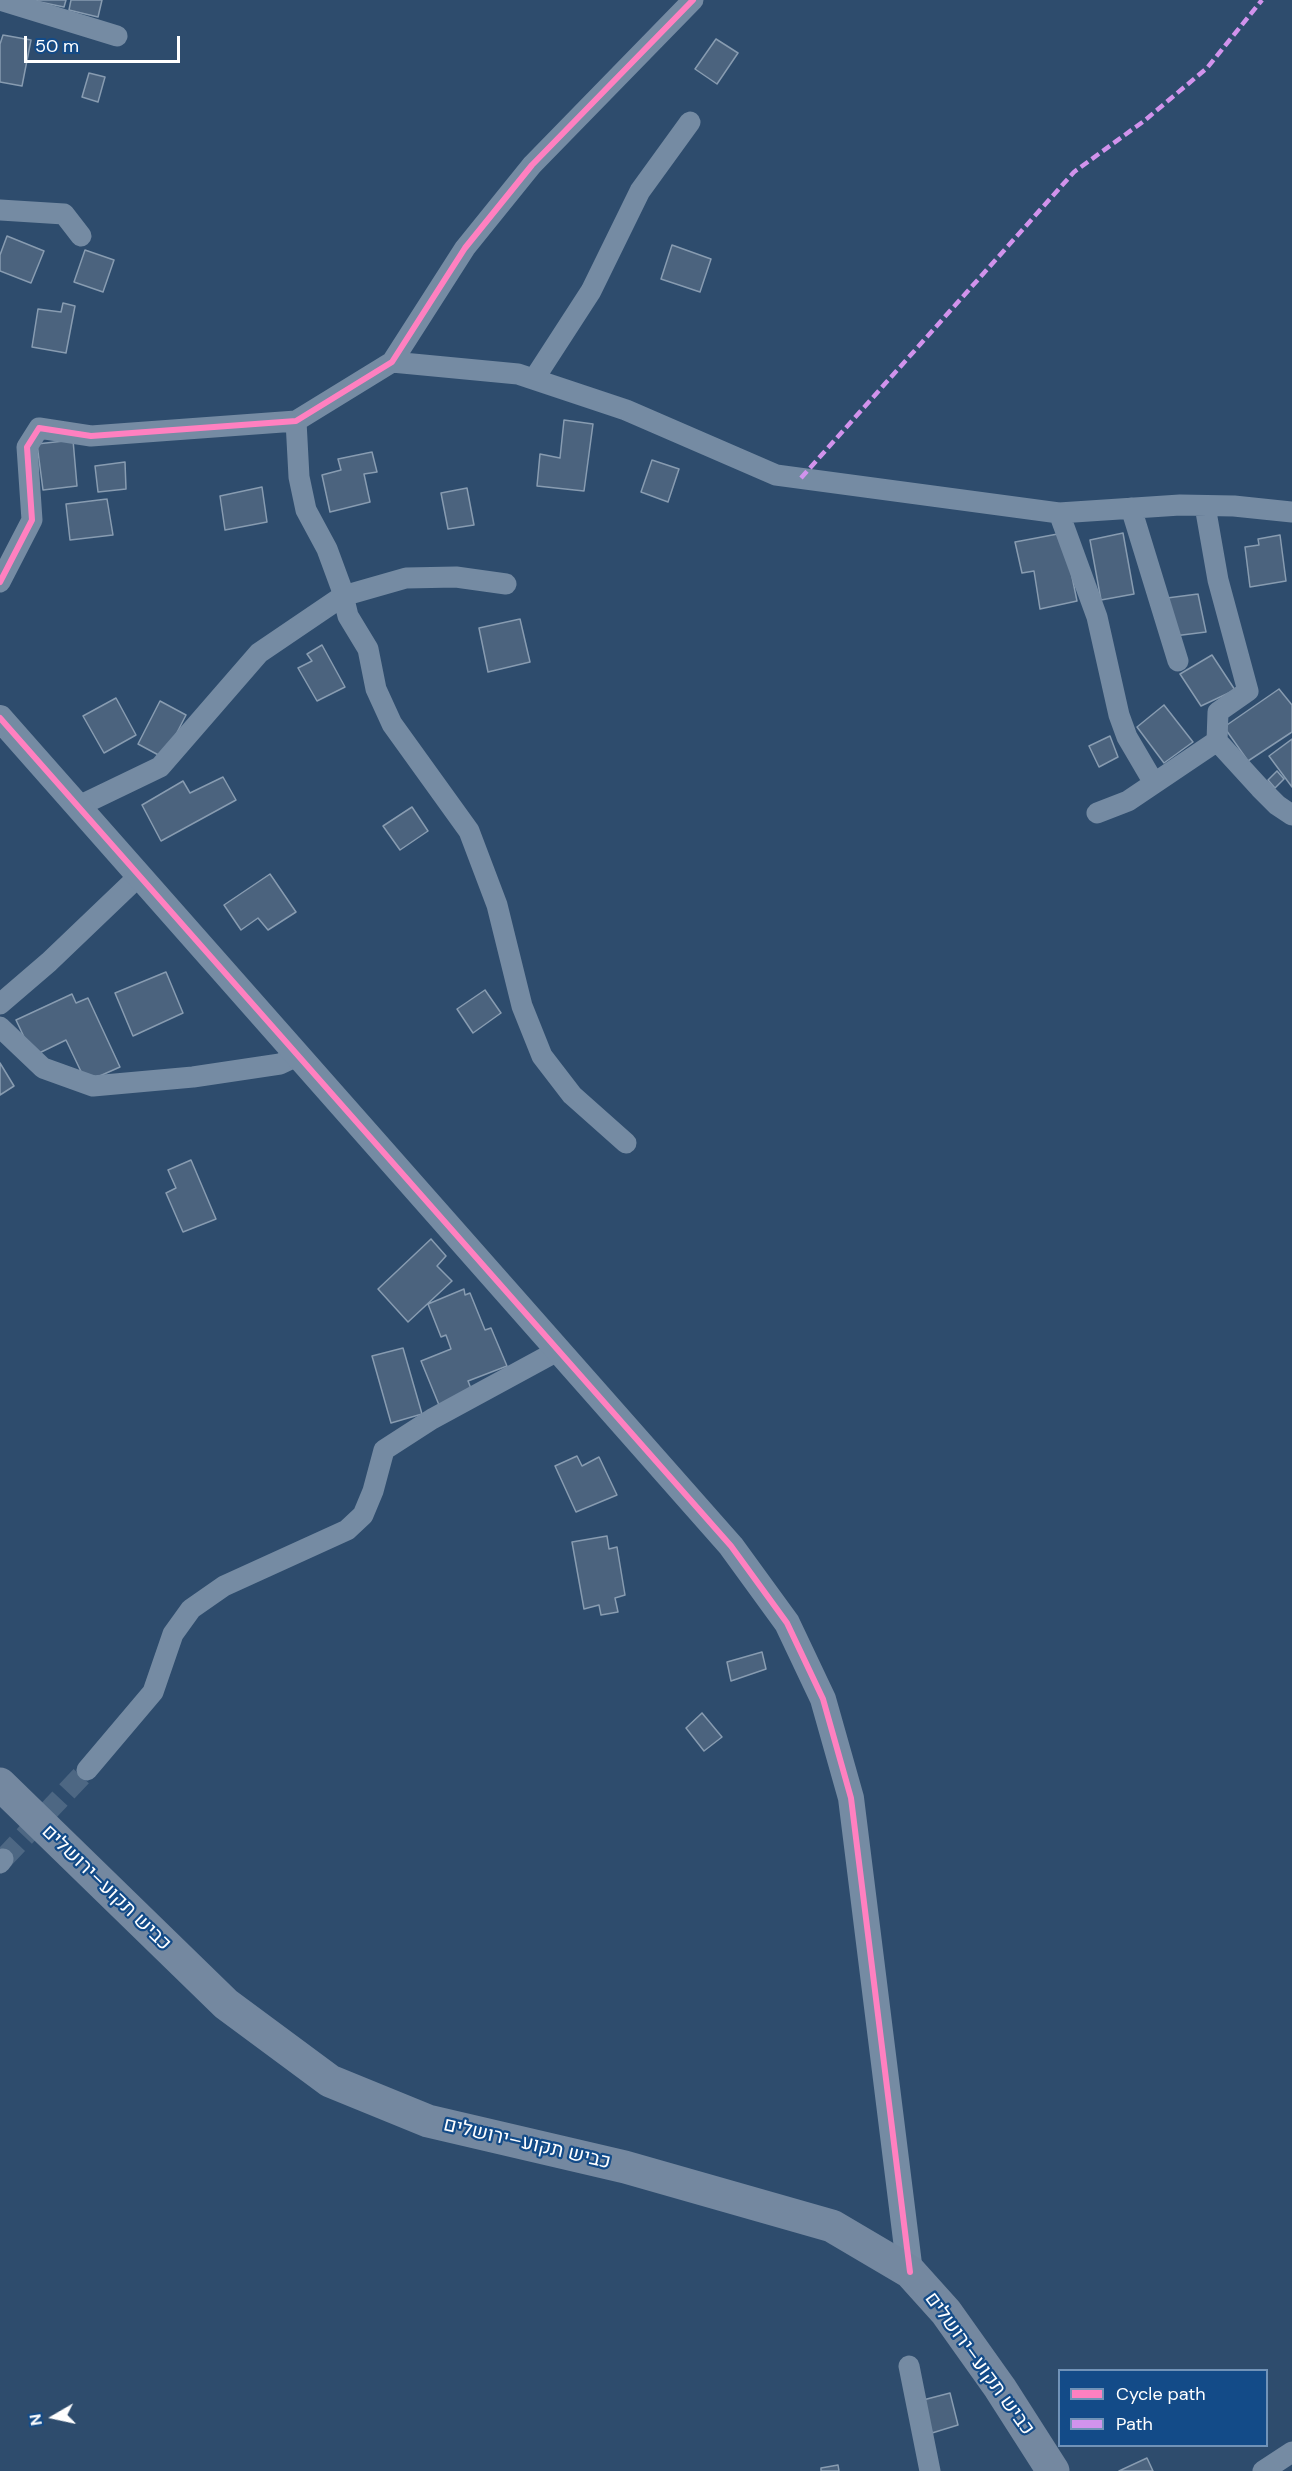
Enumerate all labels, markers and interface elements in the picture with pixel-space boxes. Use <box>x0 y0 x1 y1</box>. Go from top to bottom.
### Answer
scale bar <box>27 24 183 62</box>
text: 50 m <box>35 34 79 58</box>
street label: כביש תקוע–ירושלים <box>36 1820 176 1956</box>
street label: כביש תקוע–ירושלים <box>441 2113 613 2175</box>
street label: כביש תקוע–ירושלים <box>919 2288 1039 2440</box>
legend <box>1058 2369 1268 2447</box>
text: Cycle path <box>1116 2382 1206 2406</box>
north arrow <box>24 2387 84 2447</box>
text: N <box>24 2412 47 2427</box>
text: Path <box>1116 2412 1153 2436</box>

